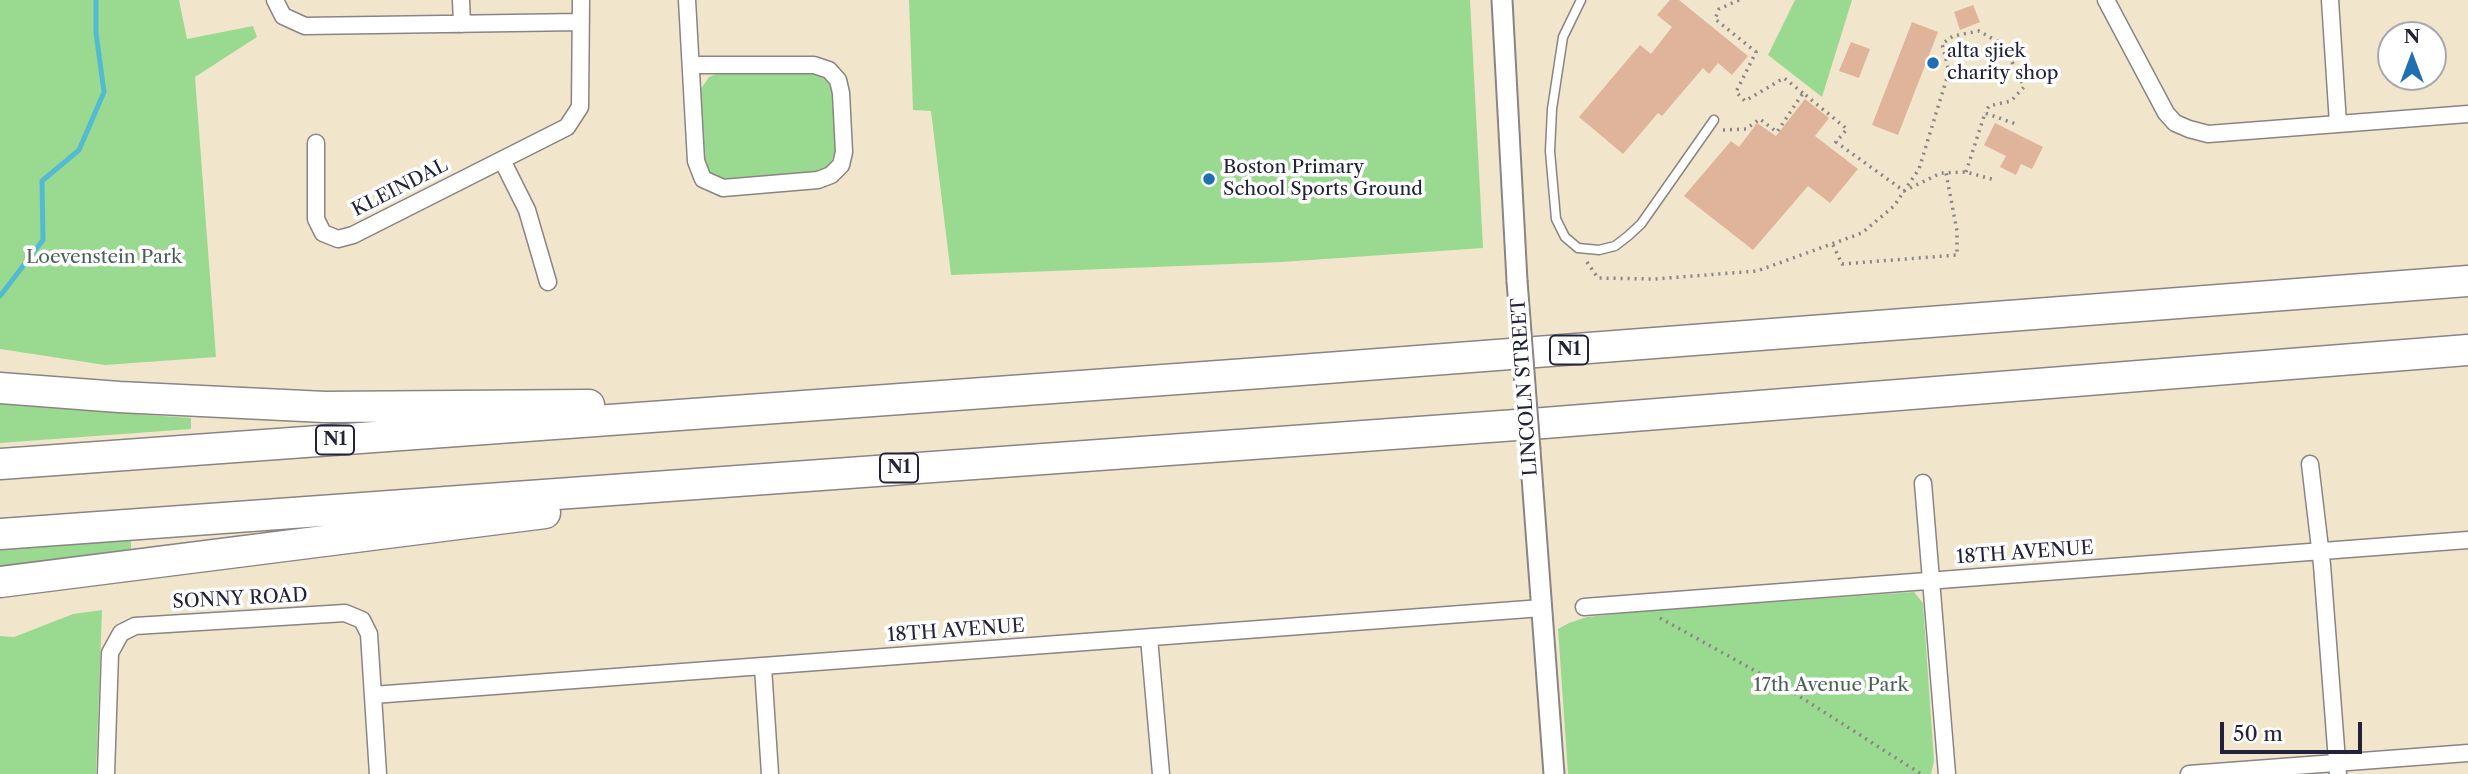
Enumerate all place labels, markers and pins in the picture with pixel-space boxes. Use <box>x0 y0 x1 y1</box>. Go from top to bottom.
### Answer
place label: alta sjiek charity shop <box>1947 41 2059 85</box>
marker: alta sjiek charity shop <box>1925 55 1941 71</box>
place label: Boston Primary School Sports Ground <box>1223 157 1423 201</box>
marker: Boston Primary School Sports Ground <box>1201 171 1217 187</box>

